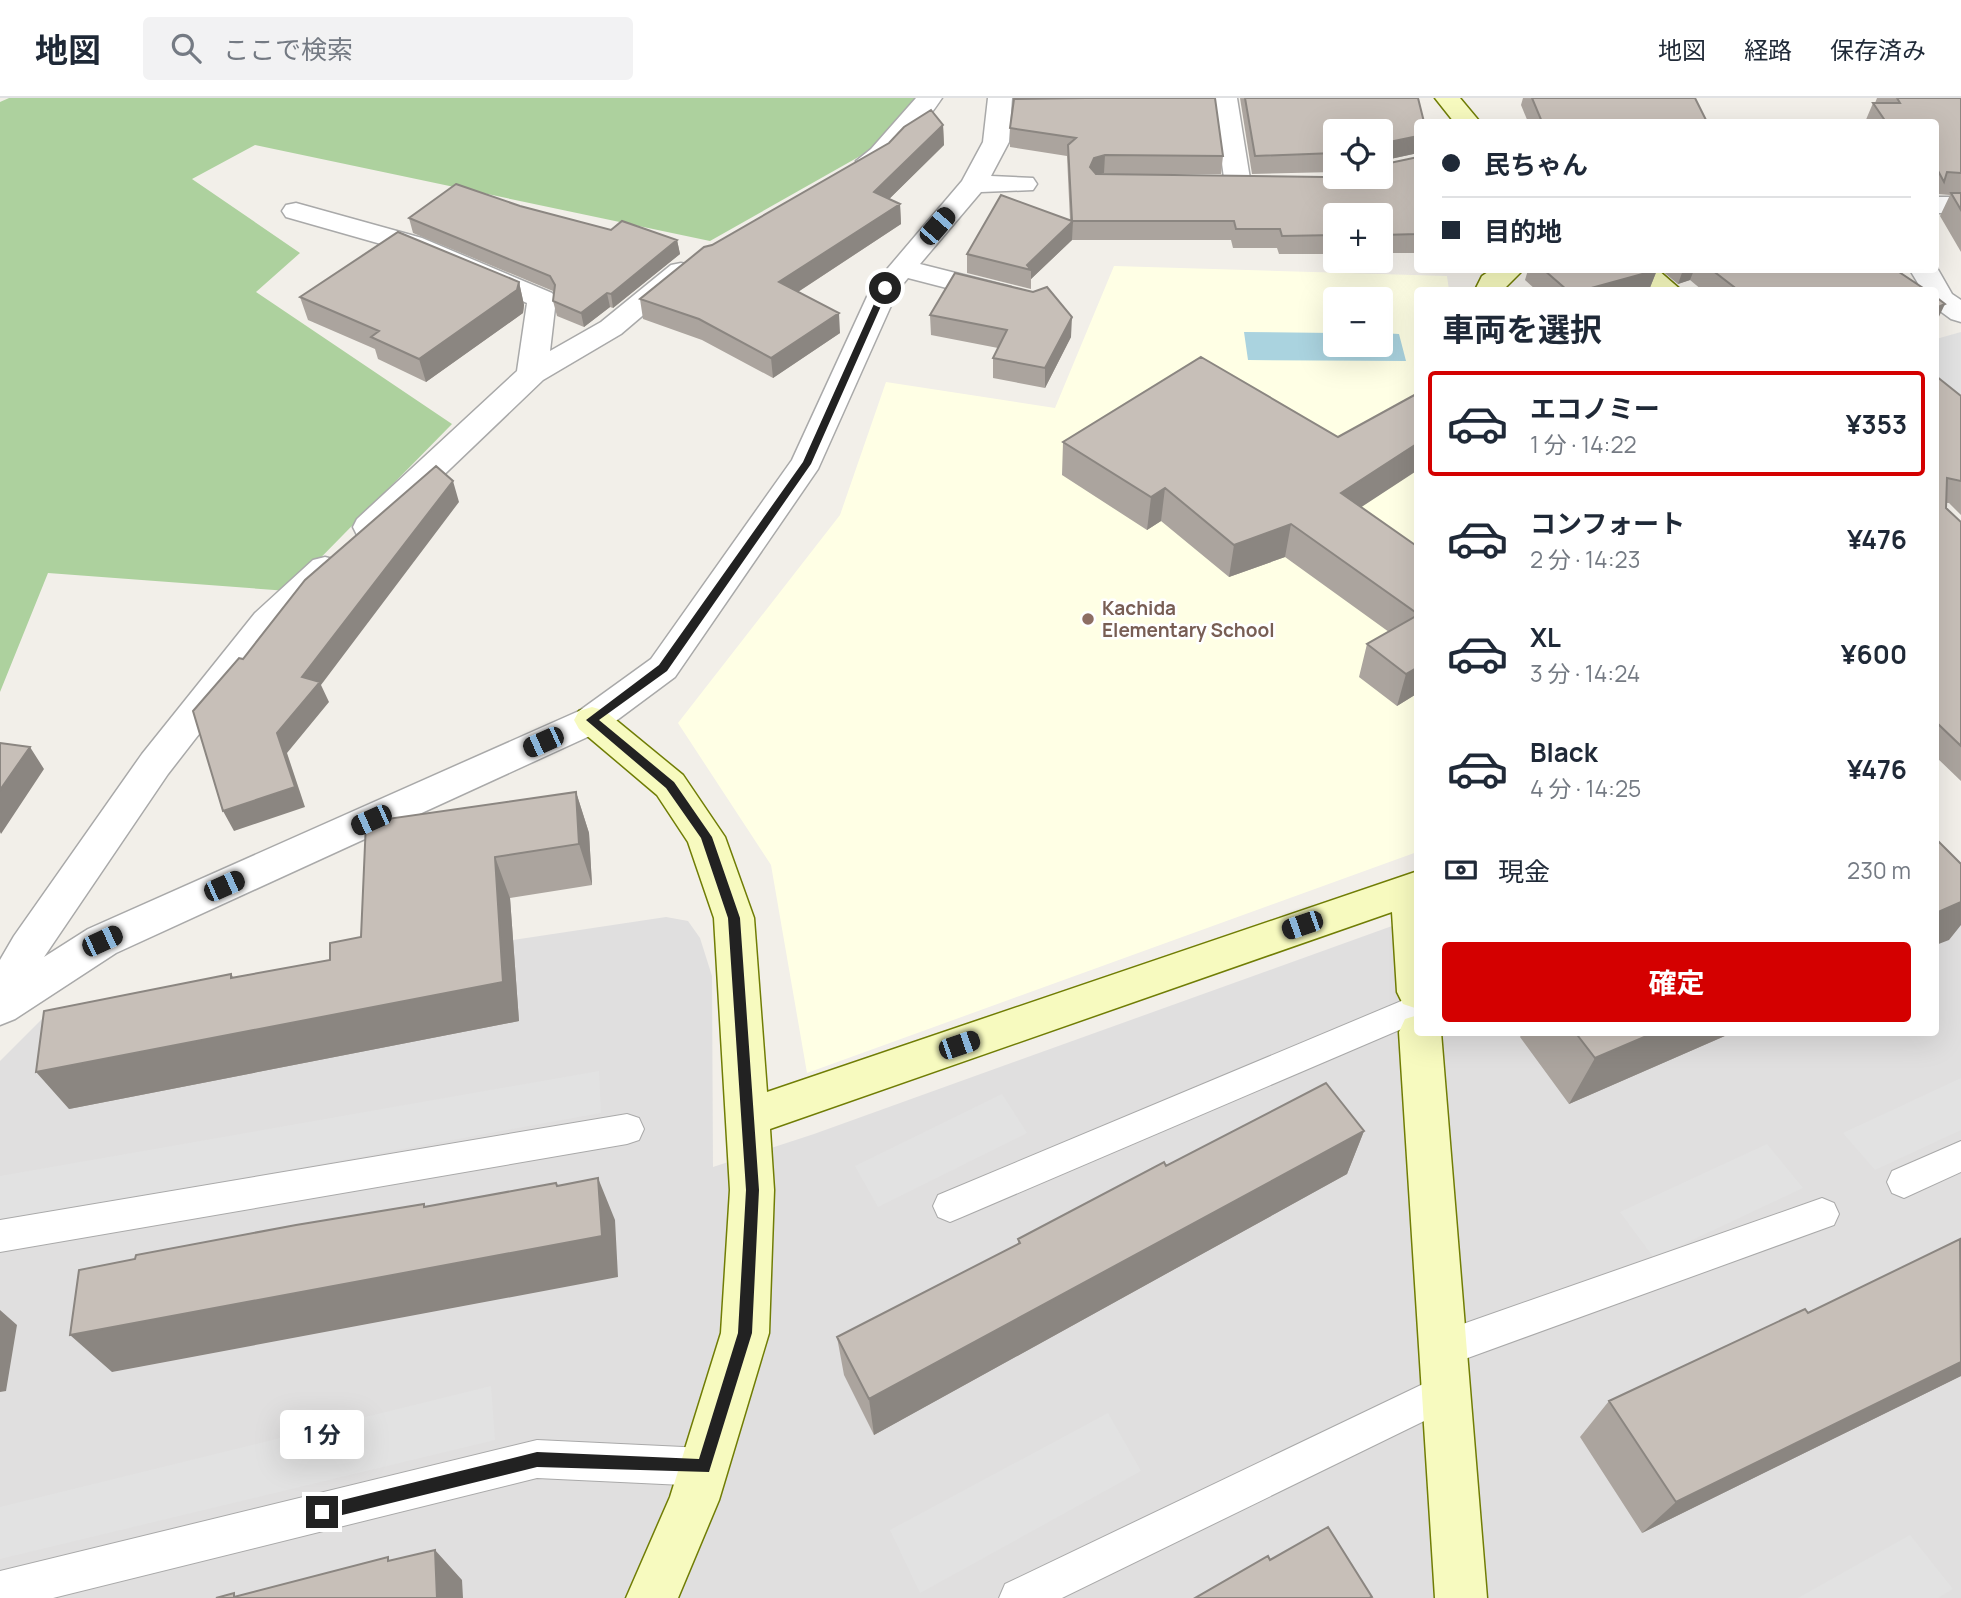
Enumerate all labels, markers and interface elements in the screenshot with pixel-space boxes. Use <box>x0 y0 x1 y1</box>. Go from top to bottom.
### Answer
search box <box>143 17 633 80</box>
text: 地図 <box>35 27 101 72</box>
icon: search <box>167 29 205 67</box>
text: ここで検索 <box>223 31 353 67</box>
text: 地図 <box>1658 33 1706 66</box>
text: 経路 <box>1744 33 1792 66</box>
text: 保存済み <box>1830 33 1926 66</box>
map controls <box>1323 119 1393 357</box>
button: locate <box>1323 119 1393 189</box>
text: 民ちゃん <box>1484 146 1588 182</box>
car <box>916 203 959 249</box>
button: + <box>1323 203 1393 273</box>
text: 目的地 <box>1484 213 1562 249</box>
route start <box>869 272 901 304</box>
button: − <box>1323 287 1393 357</box>
text: 車両を選択 <box>1442 307 1602 351</box>
text: エコノミー <box>1530 390 1660 426</box>
icon: car <box>1446 392 1509 455</box>
text: ¥353 <box>1846 406 1907 442</box>
text: 1 分 · 14:22 <box>1530 428 1637 460</box>
text: コンフォート <box>1530 505 1685 541</box>
icon: car <box>1446 507 1509 570</box>
text: ¥476 <box>1847 521 1907 557</box>
text: 2 分 · 14:23 <box>1530 543 1640 575</box>
place label: Kachida Elementary School <box>1102 595 1275 643</box>
marker: Kachida Elementary School <box>1080 611 1096 627</box>
text: XL <box>1530 619 1561 655</box>
icon: car <box>1446 622 1509 685</box>
text: ¥600 <box>1841 636 1907 672</box>
text: 3 分 · 14:24 <box>1530 657 1640 689</box>
car <box>520 724 567 760</box>
text: Black <box>1530 734 1598 770</box>
icon: car <box>1446 737 1509 800</box>
text: ¥476 <box>1847 751 1907 787</box>
text: 4 分 · 14:25 <box>1530 772 1641 804</box>
car <box>348 802 395 838</box>
icon: cash <box>1442 851 1480 889</box>
text: 現金 <box>1498 853 1550 889</box>
text: 230 m <box>1847 854 1911 886</box>
car <box>201 868 248 904</box>
car <box>1279 908 1326 942</box>
car <box>79 923 126 959</box>
button: 確定 <box>1442 942 1911 1022</box>
car <box>936 1028 983 1062</box>
callout: 1 分 <box>280 1410 364 1460</box>
text: 1 分 <box>303 1418 341 1450</box>
route end <box>306 1496 338 1528</box>

